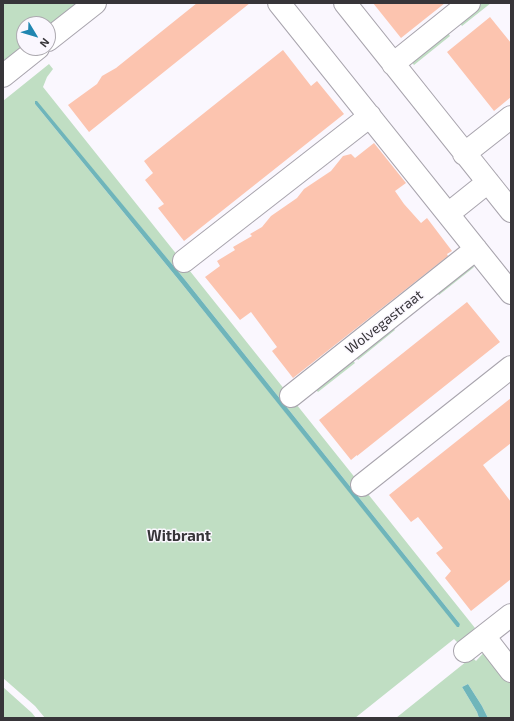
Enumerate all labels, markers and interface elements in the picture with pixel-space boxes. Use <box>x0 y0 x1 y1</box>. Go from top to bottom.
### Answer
north arrow <box>16 16 56 56</box>
text: N <box>37 36 53 50</box>
street label: Wolvegastraat <box>342 286 426 358</box>
district label: Witbrant <box>147 527 211 545</box>

